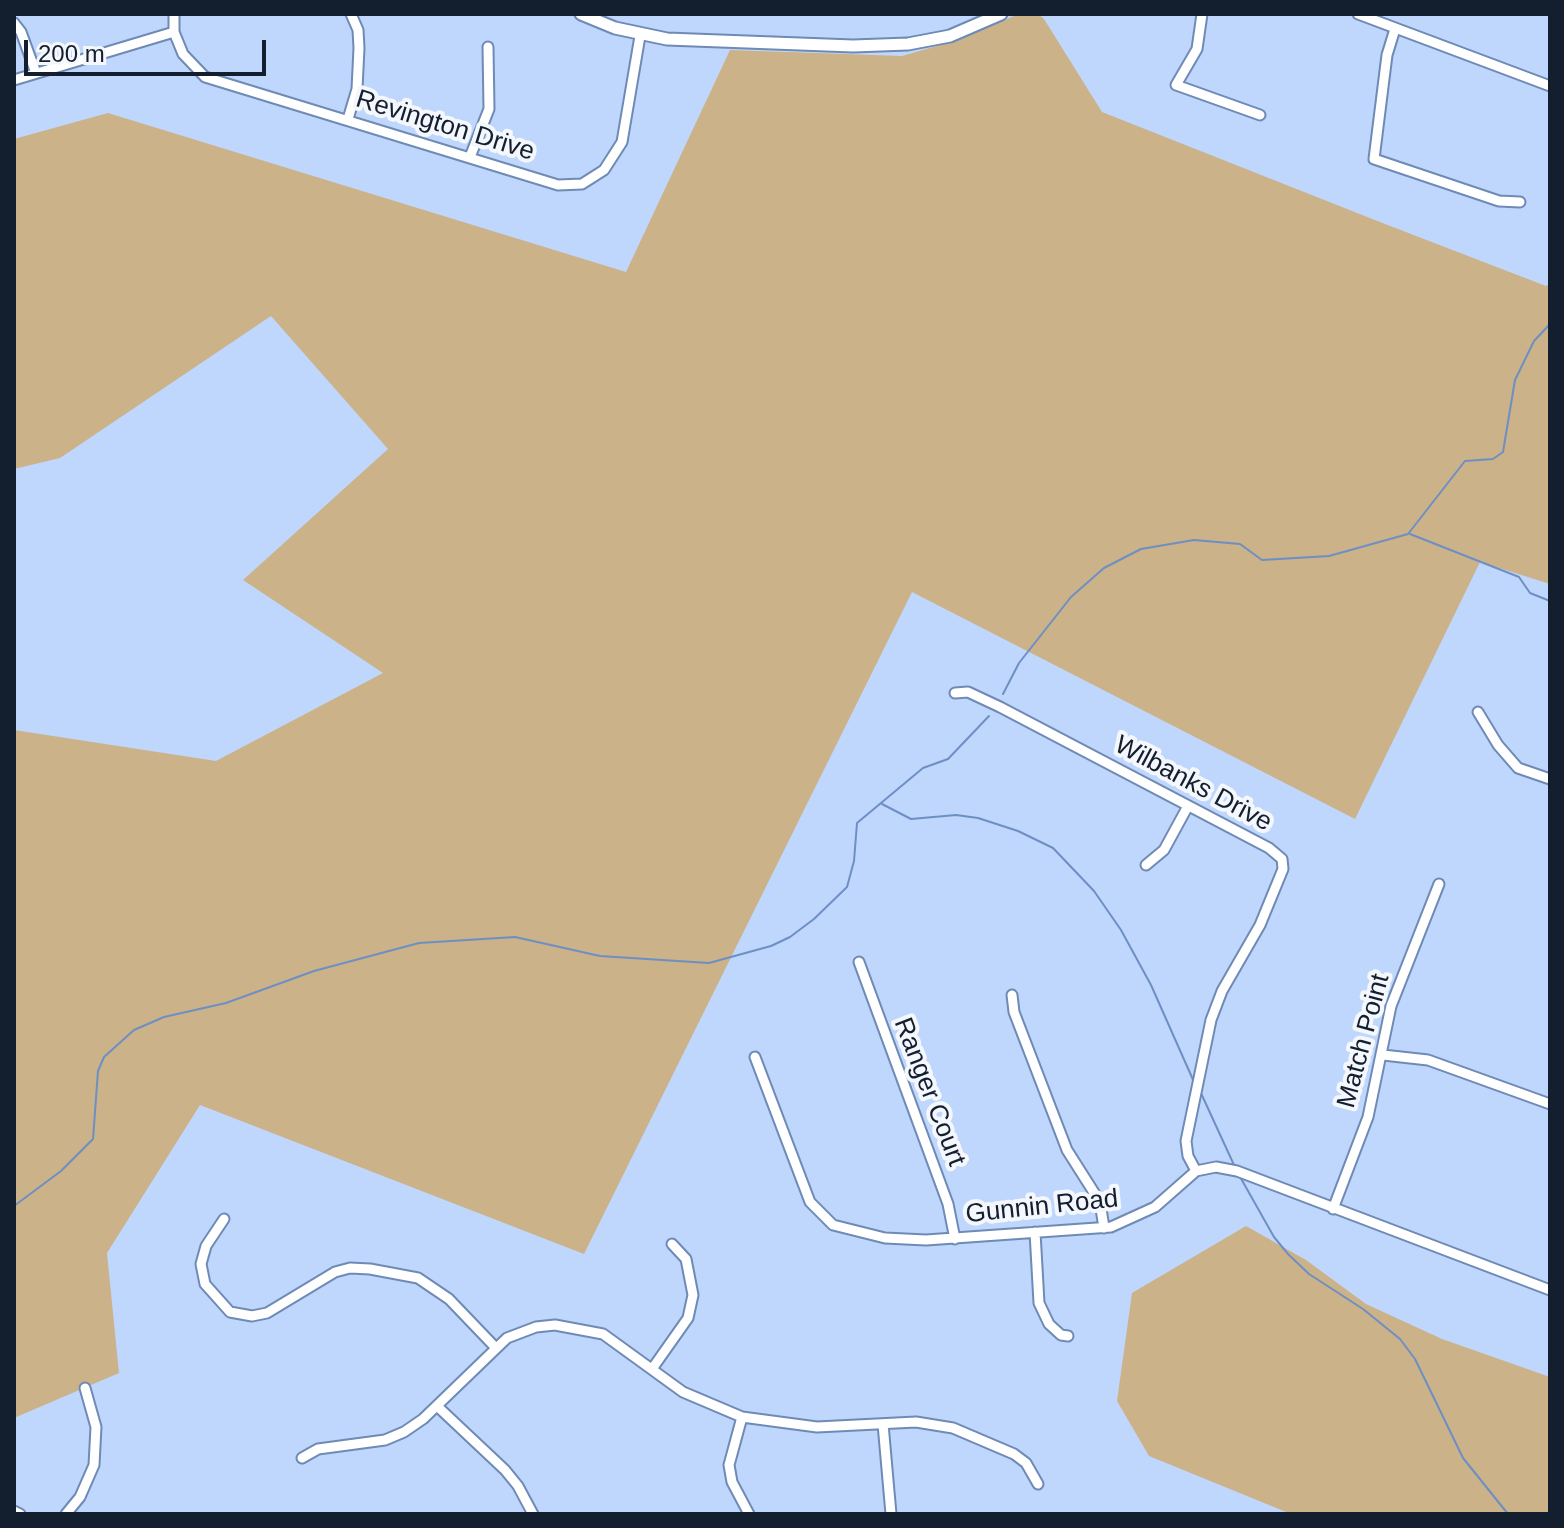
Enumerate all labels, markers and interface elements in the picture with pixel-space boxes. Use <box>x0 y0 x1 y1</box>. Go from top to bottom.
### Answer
scale bar <box>28 24 270 74</box>
text: 200 m <box>38 40 105 67</box>
street label: Revington Drive <box>352 84 538 168</box>
street label: Wilbanks Drive <box>1109 730 1277 838</box>
street label: Match Point <box>1331 971 1397 1111</box>
street label: Ranger Court <box>886 1014 972 1170</box>
street label: Gunnin Road <box>964 1183 1120 1231</box>

